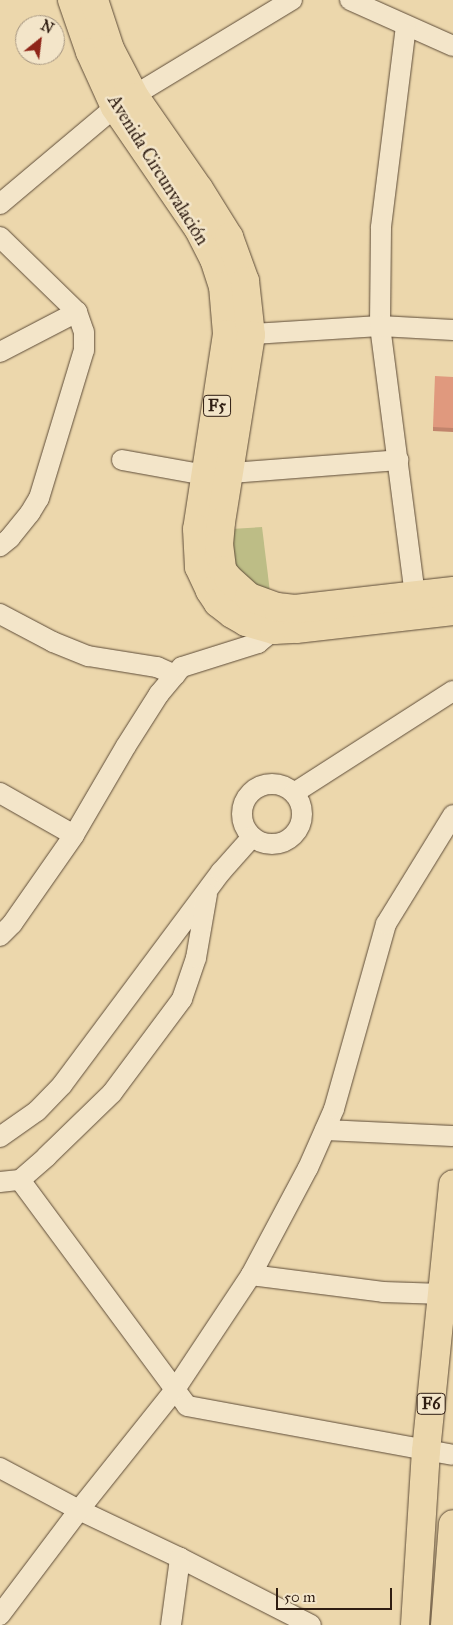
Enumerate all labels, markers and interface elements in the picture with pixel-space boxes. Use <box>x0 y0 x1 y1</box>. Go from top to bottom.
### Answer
north arrow <box>15 15 65 65</box>
text: N <box>38 17 56 38</box>
street label: Avenida Circunvalación <box>103 91 213 249</box>
road number: F5 <box>202 392 232 420</box>
road number: F6 <box>416 1390 446 1418</box>
scale bar <box>278 1578 394 1610</box>
text: 50 m <box>284 1588 316 1606</box>

